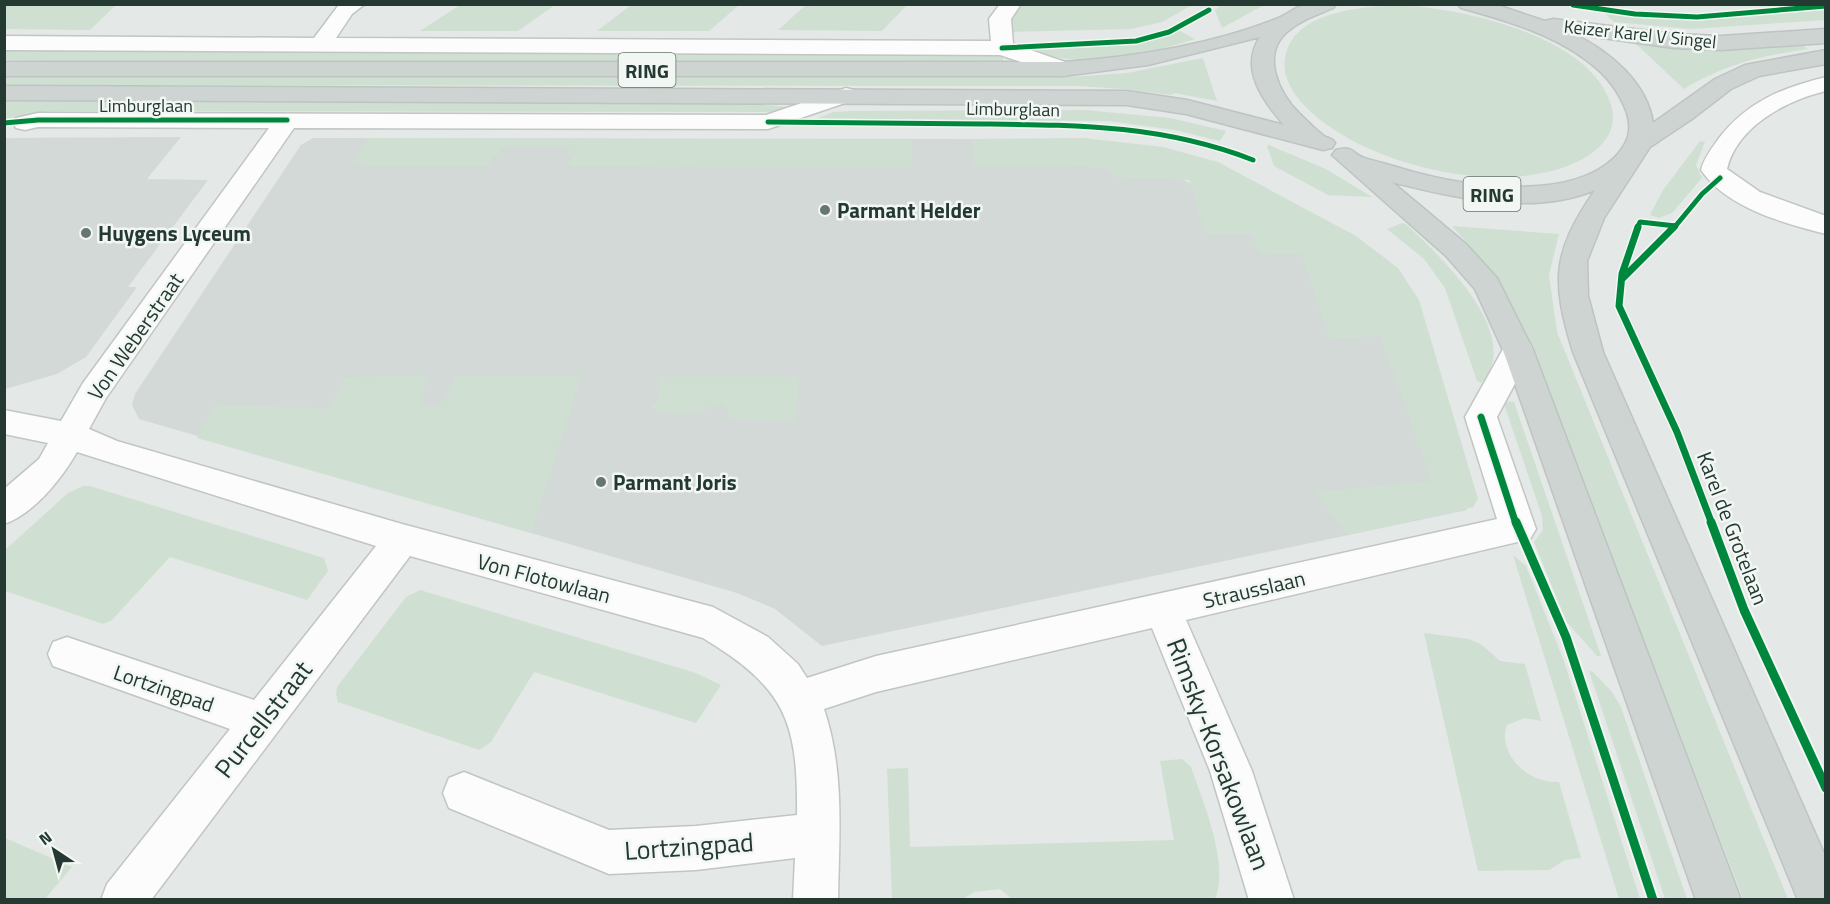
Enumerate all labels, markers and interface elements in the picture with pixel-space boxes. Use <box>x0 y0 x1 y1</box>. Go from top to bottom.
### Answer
street label: Keizer Karel V Singel <box>1562 13 1718 55</box>
road number: RING <box>618 53 676 87</box>
street label: Limburglaan <box>99 92 193 119</box>
street label: Limburglaan <box>966 95 1060 123</box>
road number: RING <box>1464 177 1520 211</box>
place label: Parmant Helder <box>837 194 981 226</box>
marker: Parmant Helder <box>818 203 832 217</box>
place label: Huygens Lyceum <box>98 217 251 249</box>
marker: Huygens Lyceum <box>79 226 93 240</box>
street label: Von Weberstraat <box>79 265 191 406</box>
street label: Karel de Grotelaan <box>1689 447 1777 609</box>
place label: Parmant Joris <box>613 466 737 498</box>
marker: Parmant Joris <box>594 475 608 489</box>
street label: Von Flotowlaan <box>474 545 614 611</box>
street label: Strausslaan <box>1200 562 1308 616</box>
street label: Rimsky-Korsakowlaan <box>1157 632 1281 876</box>
street label: Purcellstraat <box>205 652 321 786</box>
street label: Lortzingpad <box>109 656 219 720</box>
north arrow <box>24 820 84 880</box>
street label: Lortzingpad <box>623 822 755 870</box>
text: N <box>34 825 57 851</box>

